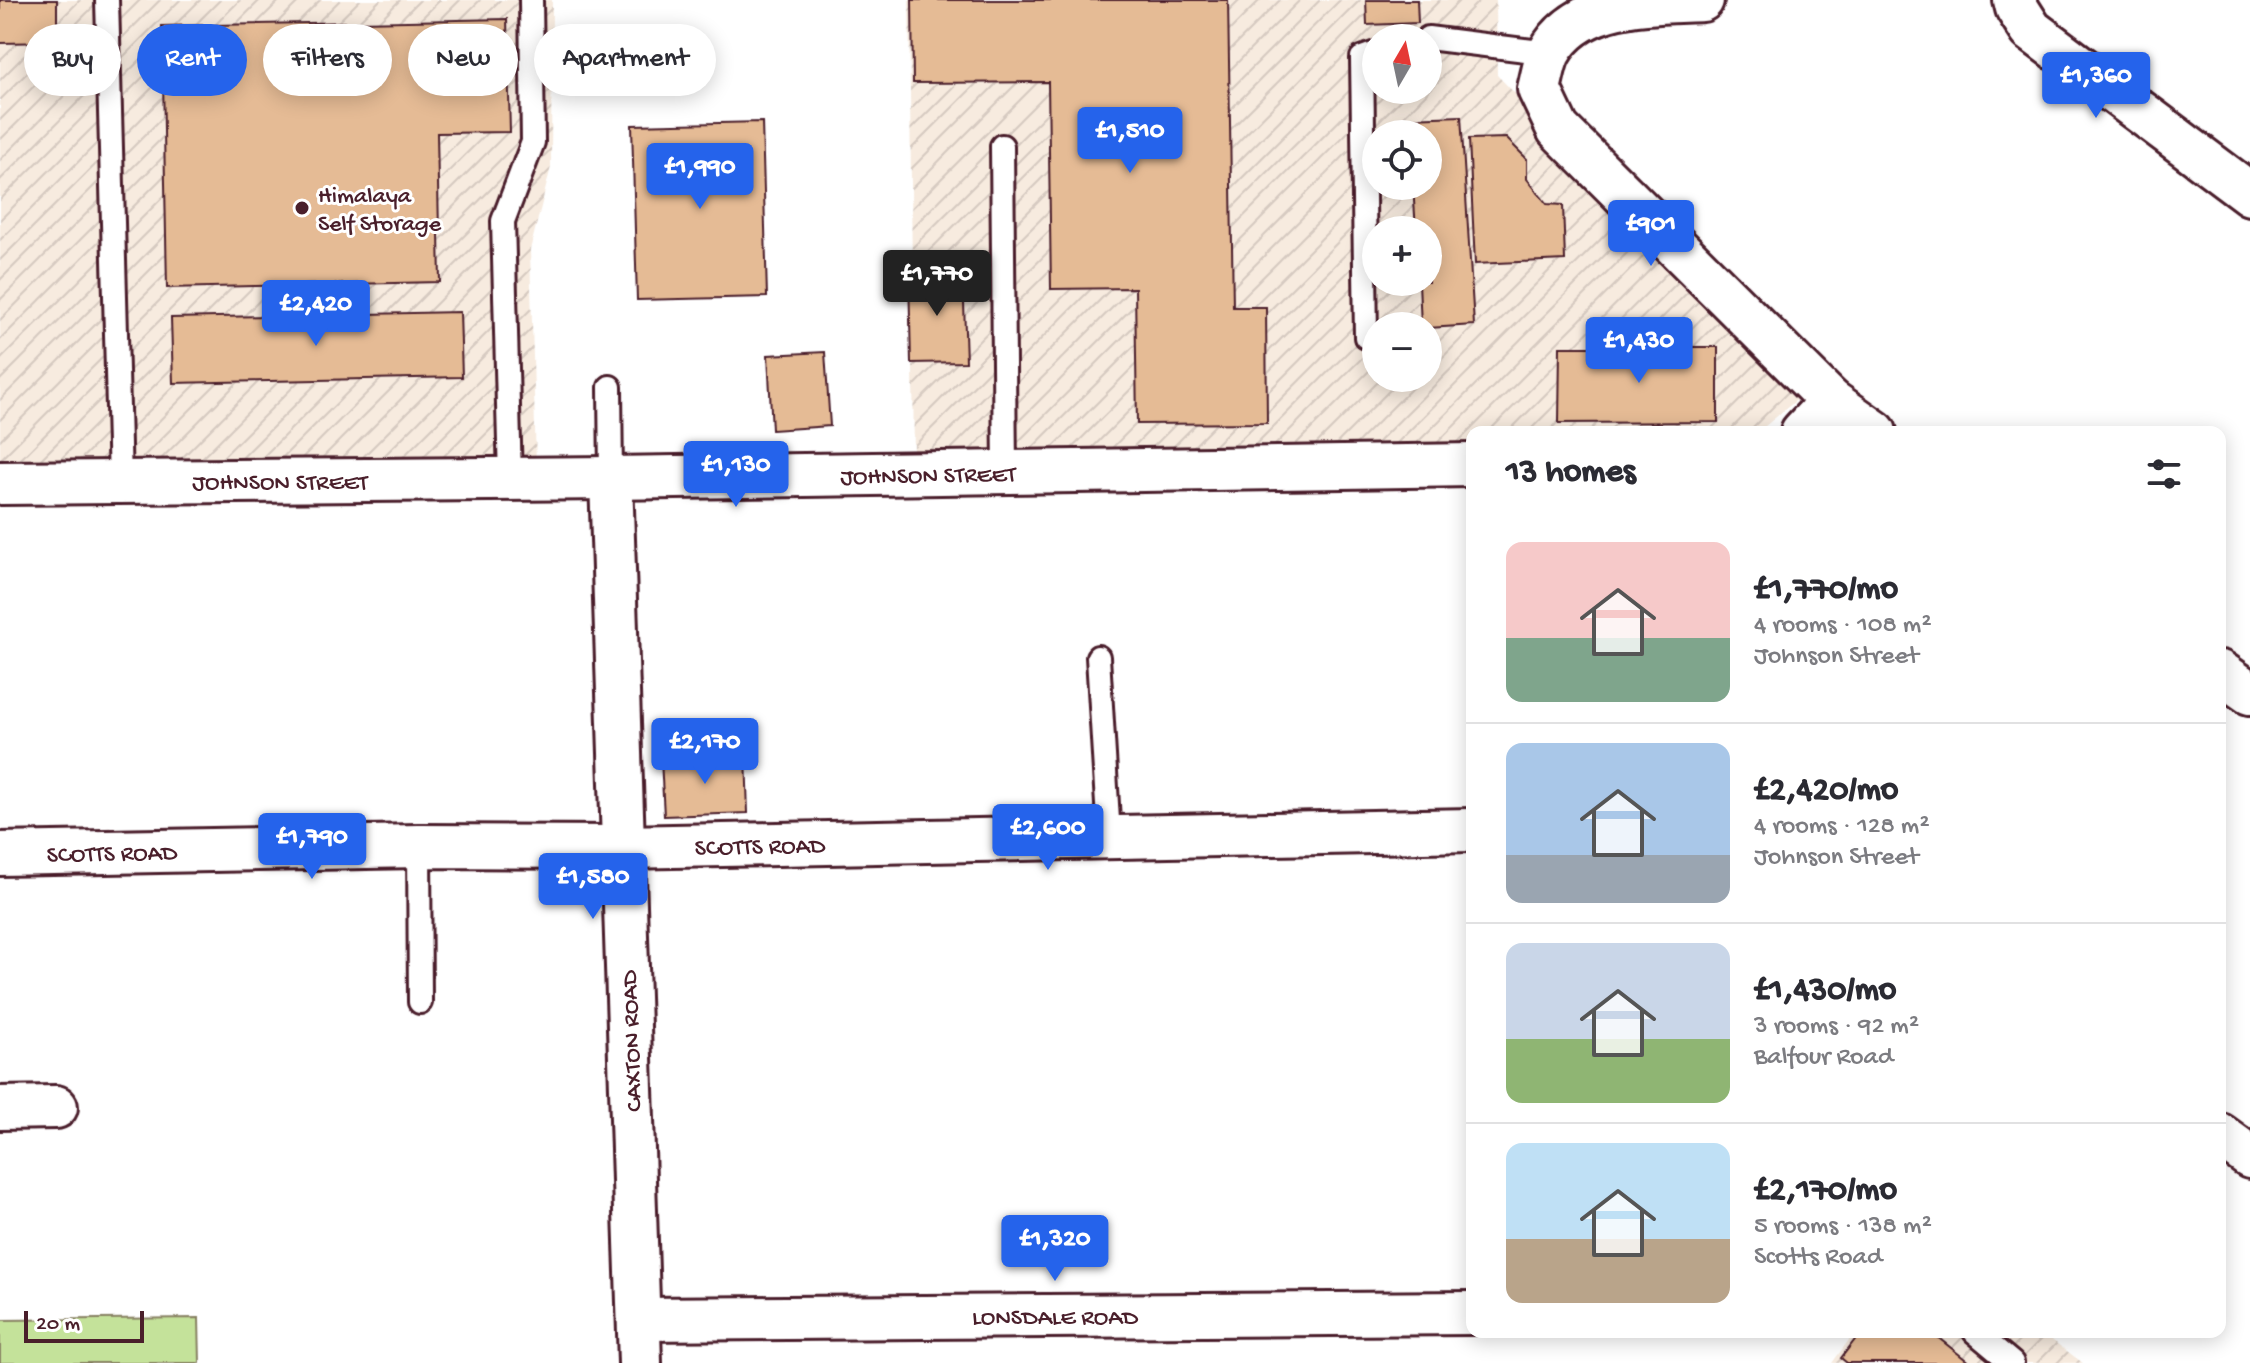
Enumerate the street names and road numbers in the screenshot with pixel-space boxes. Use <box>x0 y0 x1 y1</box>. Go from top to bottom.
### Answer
street label: JOHNSON STREET <box>840 461 1018 494</box>
street label: JOHNSON STREET <box>192 470 370 499</box>
street label: SCOTTS ROAD <box>694 833 826 864</box>
street label: SCOTTS ROAD <box>46 840 178 871</box>
street label: CAXTON ROAD <box>617 969 650 1112</box>
street label: LONSDALE ROAD <box>972 1305 1138 1334</box>

